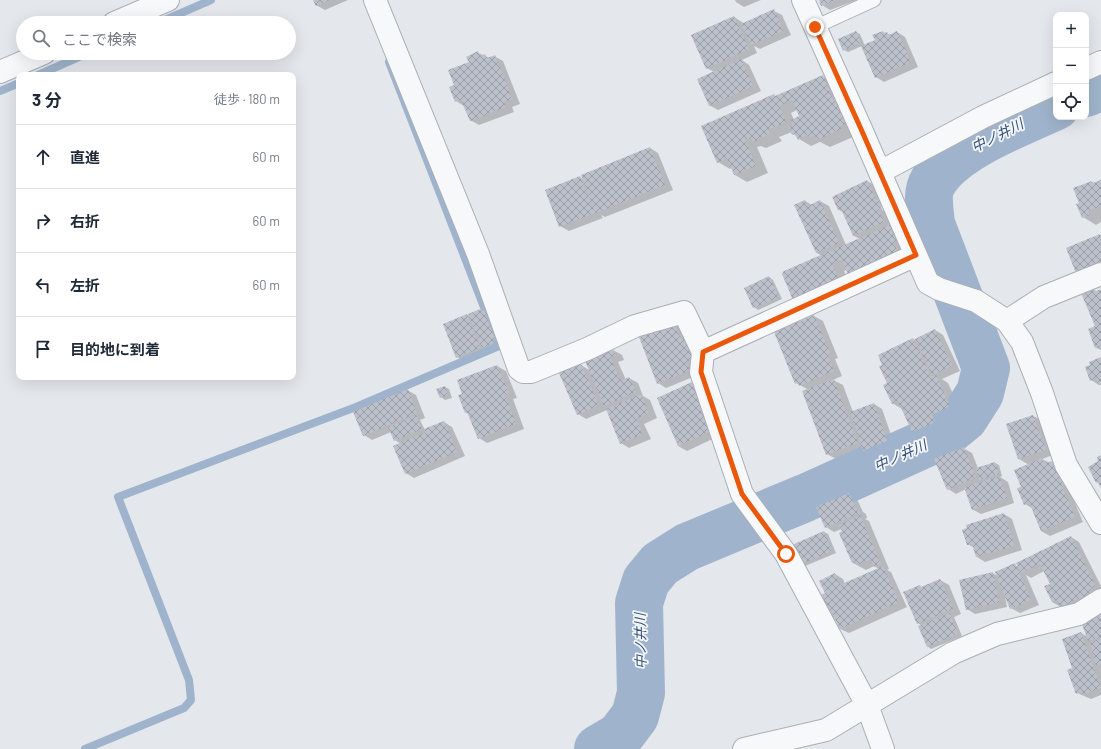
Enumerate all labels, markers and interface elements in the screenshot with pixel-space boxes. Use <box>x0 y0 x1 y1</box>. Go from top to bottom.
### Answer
map controls <box>1053 12 1089 120</box>
button: + <box>1053 12 1089 48</box>
search box <box>16 16 296 60</box>
route end <box>806 18 824 36</box>
icon: search <box>30 27 52 49</box>
text: ここで検索 <box>62 30 137 48</box>
button: − <box>1053 48 1089 84</box>
button: locate <box>1053 84 1089 120</box>
text: 3 分 <box>32 89 62 109</box>
text: 徒歩 · 180 m <box>214 91 280 107</box>
water label: 中ノ井川 <box>968 114 1028 155</box>
icon: ahead <box>32 146 54 168</box>
text: 直進 <box>70 148 100 166</box>
text: 60 m <box>253 149 280 165</box>
icon: right <box>32 210 54 232</box>
text: 右折 <box>70 212 100 230</box>
text: 60 m <box>253 213 280 229</box>
icon: left <box>32 274 54 296</box>
text: 左折 <box>70 276 100 294</box>
text: 60 m <box>253 277 280 293</box>
icon: arrive <box>32 338 54 360</box>
text: 目的地に到着 <box>70 340 160 358</box>
water label: 中ノ井川 <box>871 435 931 474</box>
route start <box>777 545 795 563</box>
water label: 中ノ井川 <box>631 611 649 669</box>

